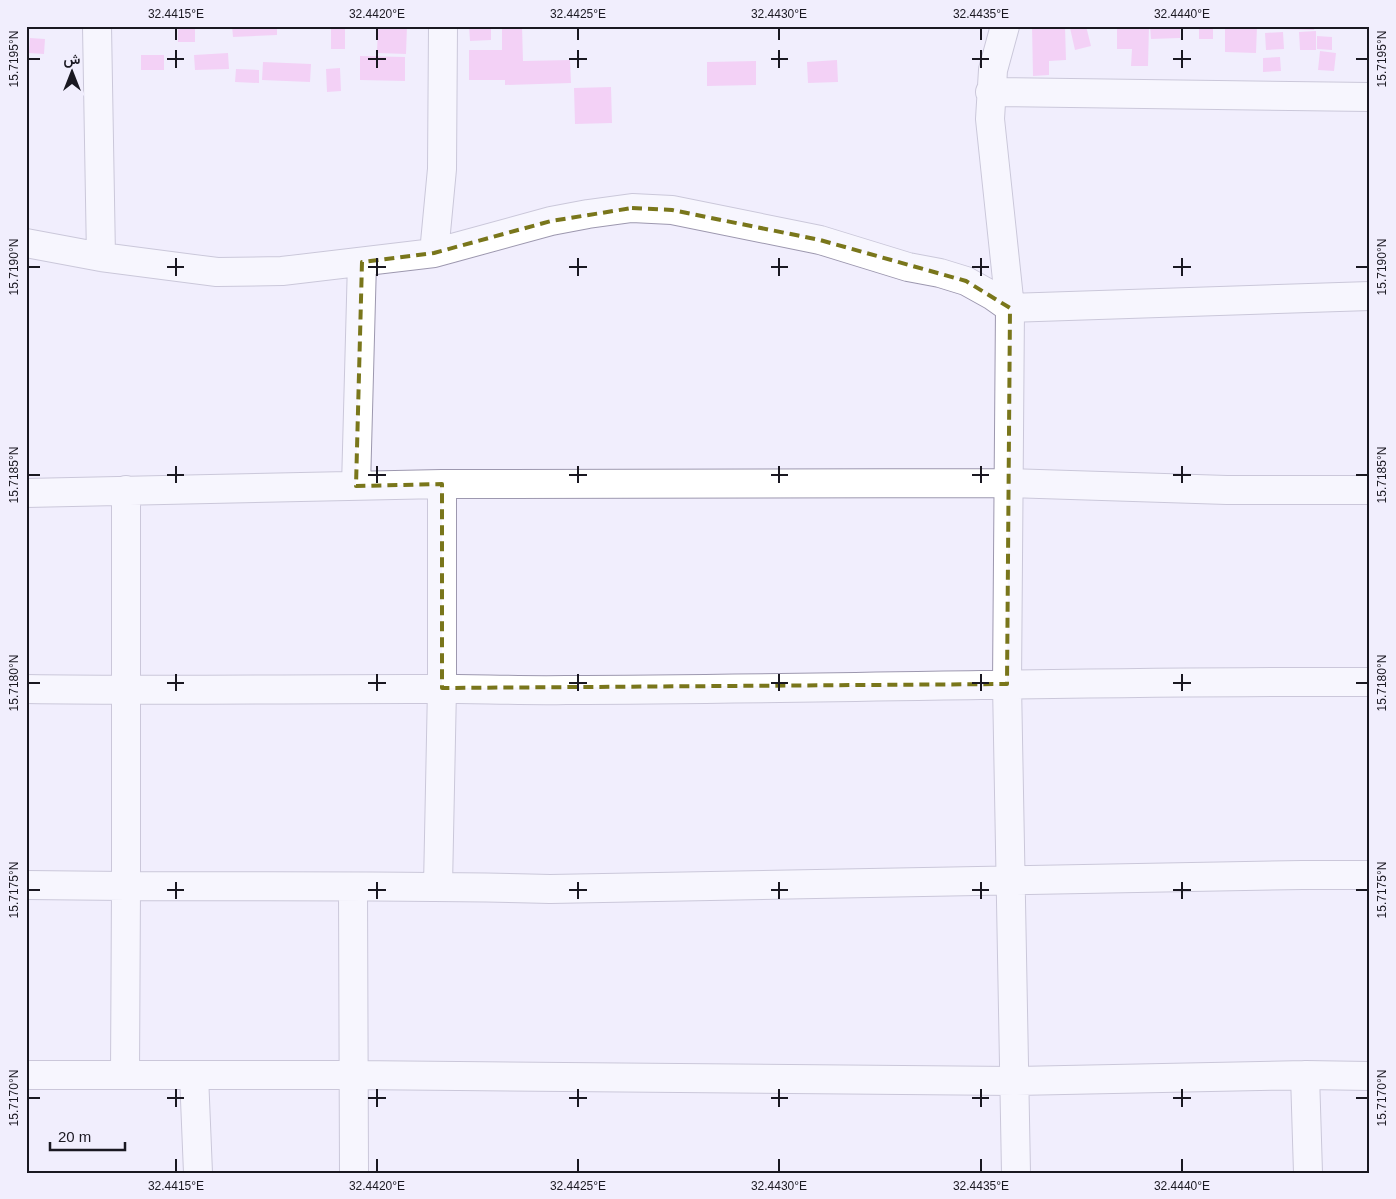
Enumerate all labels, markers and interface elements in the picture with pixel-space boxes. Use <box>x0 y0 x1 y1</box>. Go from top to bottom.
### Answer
text: 32.4415°E <box>148 7 204 21</box>
text: 32.4420°E <box>349 7 405 21</box>
text: 32.4425°E <box>550 7 606 21</box>
text: 32.4430°E <box>751 7 807 21</box>
text: 32.4435°E <box>953 7 1009 21</box>
text: 32.4440°E <box>1154 7 1210 21</box>
text: 15.7195°N <box>7 31 21 87</box>
text: 15.7195°N <box>1375 31 1389 87</box>
north arrow <box>48 48 98 98</box>
text: ش <box>64 51 81 68</box>
text: 15.7190°N <box>7 239 21 295</box>
text: 15.7190°N <box>1375 239 1389 295</box>
text: 15.7185°N <box>7 447 21 503</box>
text: 15.7185°N <box>1375 447 1389 503</box>
text: 15.7180°N <box>7 655 21 711</box>
text: 15.7180°N <box>1375 655 1389 711</box>
text: 15.7175°N <box>7 862 21 918</box>
text: 15.7175°N <box>1375 862 1389 918</box>
text: 15.7170°N <box>7 1070 21 1126</box>
text: 15.7170°N <box>1375 1070 1389 1126</box>
scale bar <box>50 1119 125 1151</box>
text: 20 m <box>58 1128 91 1145</box>
text: 32.4415°E <box>148 1179 204 1193</box>
text: 32.4420°E <box>349 1179 405 1193</box>
text: 32.4425°E <box>550 1179 606 1193</box>
text: 32.4430°E <box>751 1179 807 1193</box>
text: 32.4435°E <box>953 1179 1009 1193</box>
text: 32.4440°E <box>1154 1179 1210 1193</box>

